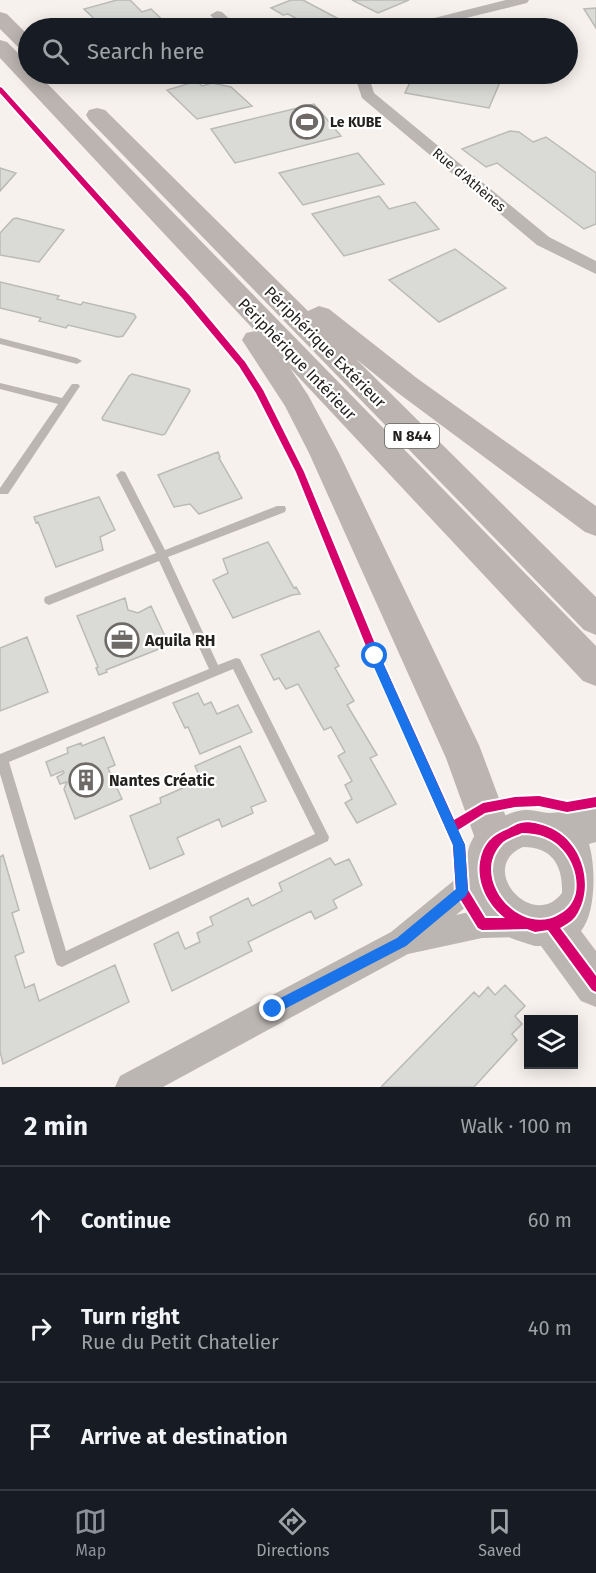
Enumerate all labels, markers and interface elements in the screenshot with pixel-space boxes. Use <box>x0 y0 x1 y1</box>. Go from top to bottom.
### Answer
search box <box>18 18 578 84</box>
icon: search <box>39 35 72 68</box>
text: Search here <box>87 38 205 65</box>
sports icon: Le KUBE <box>289 104 325 140</box>
place label: Le KUBE <box>330 114 382 131</box>
street label: Rue d'Athènes <box>429 144 509 216</box>
street label: Périphérique Extérieur <box>260 282 390 412</box>
street label: Périphérique Intérieur <box>234 294 361 424</box>
road number: N 844 <box>385 424 439 448</box>
office icon: Aquila RH <box>104 622 140 658</box>
place label: Aquila RH <box>144 631 215 650</box>
route start <box>361 642 387 668</box>
building icon: Nantes Créatic <box>68 762 104 798</box>
place label: Nantes Créatic <box>109 771 215 790</box>
route end <box>259 995 285 1021</box>
map controls <box>524 1015 578 1069</box>
button: layers <box>524 1015 578 1069</box>
text: 2 min <box>24 1111 88 1142</box>
text: Walk · 100 m <box>460 1114 572 1138</box>
icon: ahead <box>24 1204 57 1237</box>
text: Continue <box>81 1207 171 1234</box>
text: 60 m <box>528 1208 572 1232</box>
text: Turn right <box>81 1303 180 1330</box>
icon: right <box>24 1312 57 1345</box>
text: 40 m <box>528 1316 572 1340</box>
text: Rue du Petit Chatelier <box>81 1330 279 1354</box>
icon: arrive <box>24 1420 57 1453</box>
text: Arrive at destination <box>81 1423 288 1450</box>
tab: Map <box>74 1505 107 1560</box>
tab: Directions <box>256 1505 330 1560</box>
tab: Saved <box>478 1505 522 1560</box>

